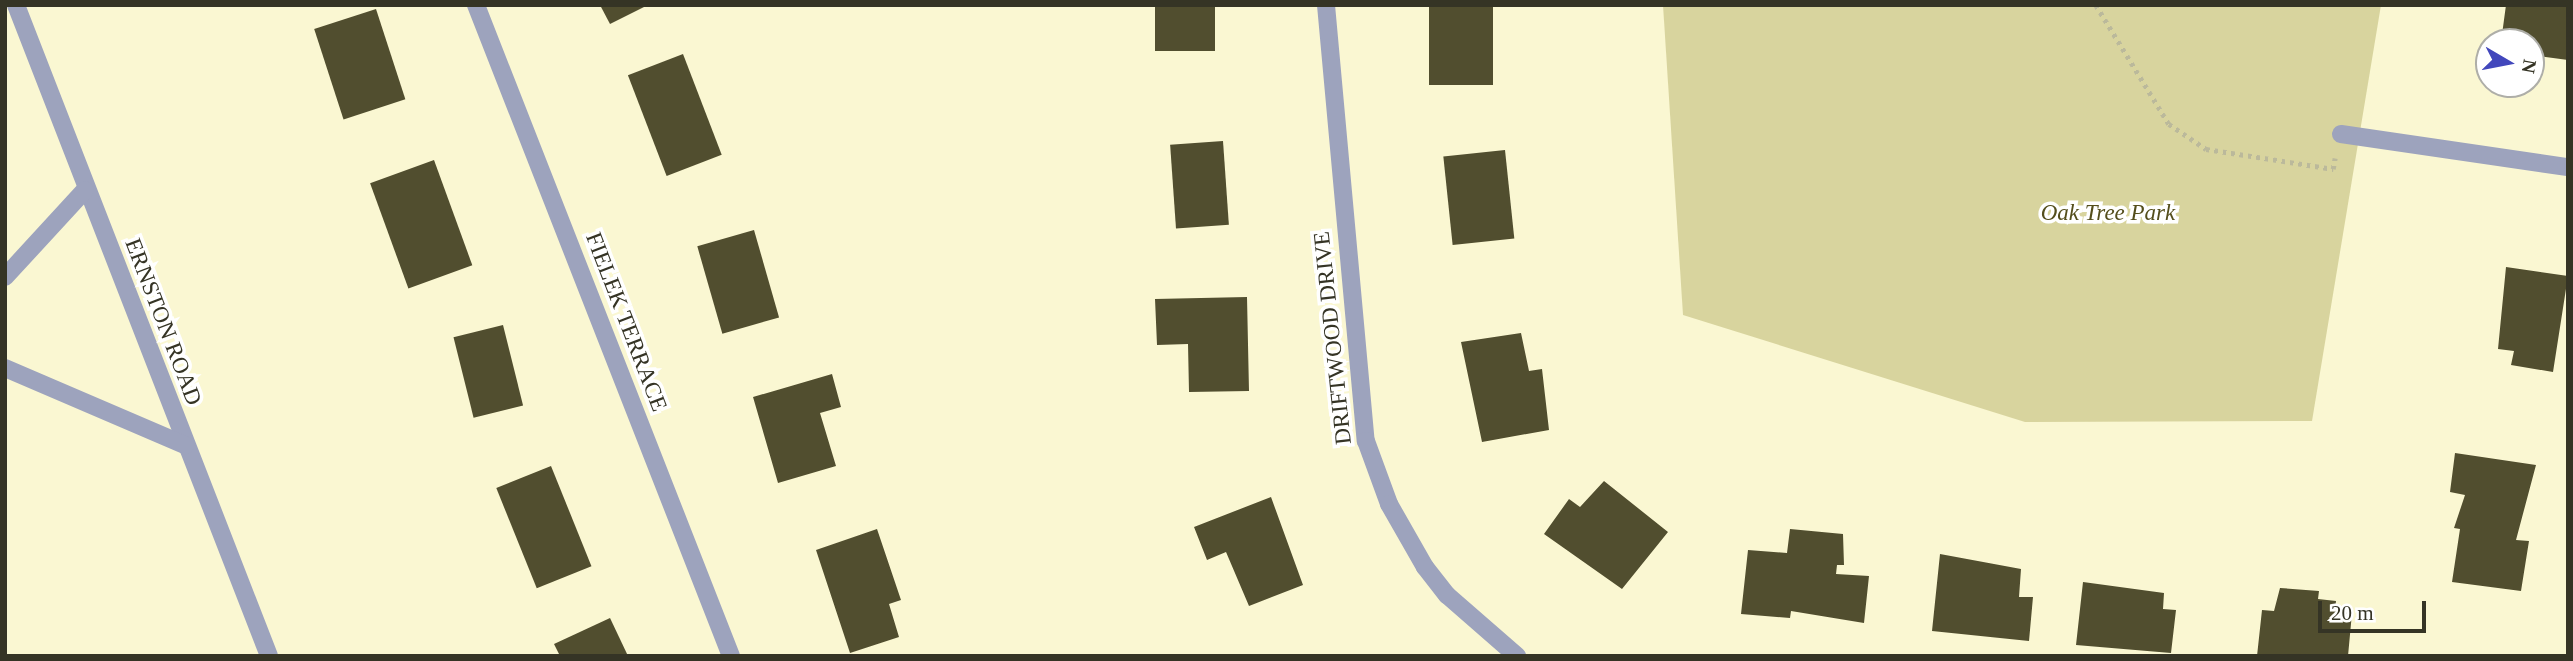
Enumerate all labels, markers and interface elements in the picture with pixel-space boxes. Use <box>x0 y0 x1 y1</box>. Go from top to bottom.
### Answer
north arrow <box>2475 28 2545 98</box>
text: N <box>2518 58 2541 75</box>
park label: Oak Tree Park <box>2041 199 2175 227</box>
street label: FIELEK TERRACE <box>579 228 673 416</box>
street label: DRIFTWOOD DRIVE <box>1308 230 1358 446</box>
street label: ERNSTON ROAD <box>118 235 208 409</box>
scale bar <box>2321 588 2430 632</box>
text: 20 m <box>2331 601 2374 625</box>

